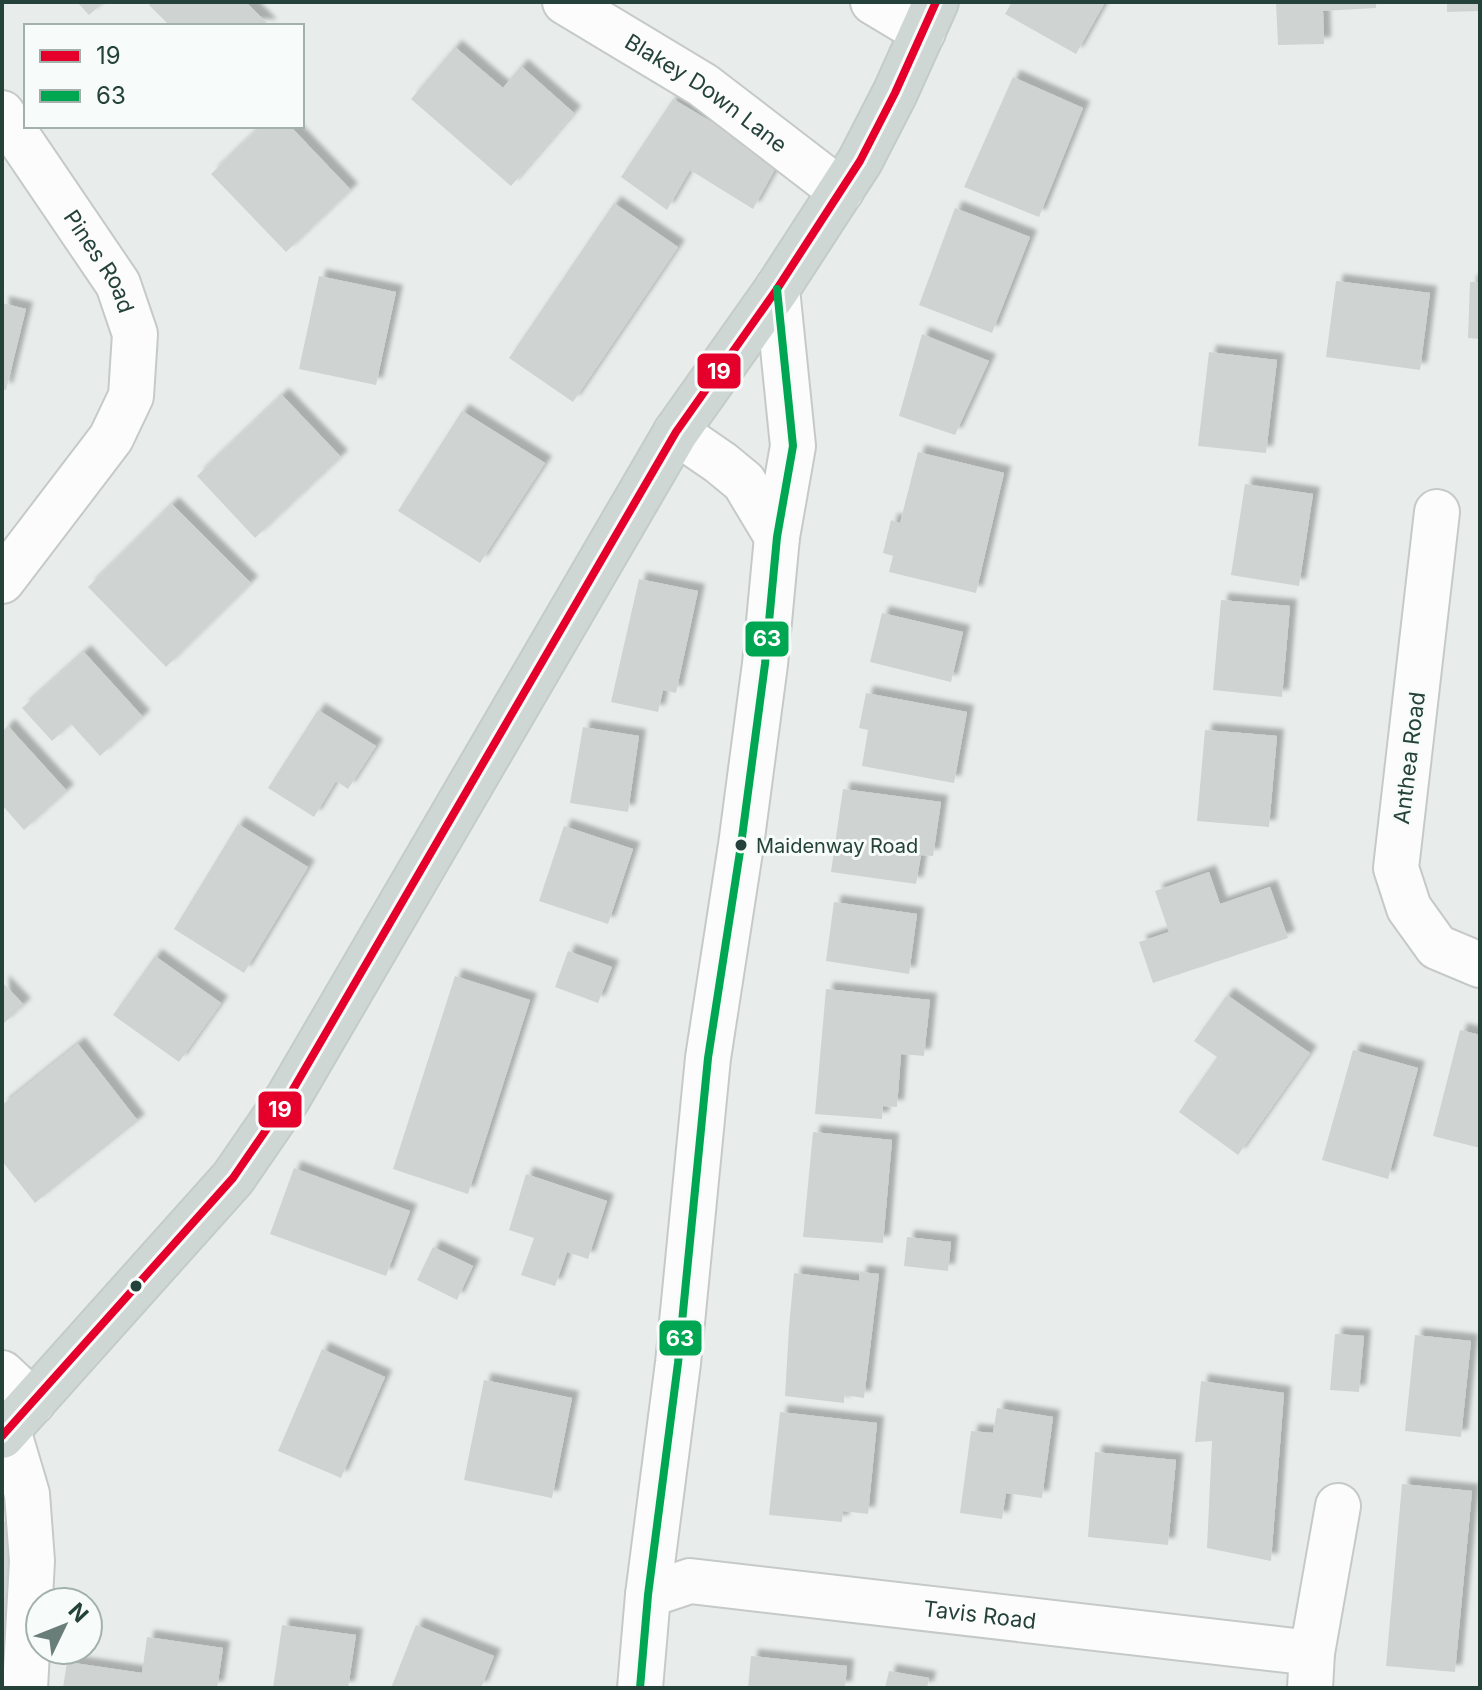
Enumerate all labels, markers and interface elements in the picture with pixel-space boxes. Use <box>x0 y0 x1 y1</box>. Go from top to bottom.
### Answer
legend <box>24 24 304 128</box>
street label: Blakey Down Lane <box>620 28 792 158</box>
text: 19 <box>96 41 121 70</box>
text: 63 <box>96 81 126 110</box>
street label: Pines Road <box>59 205 140 316</box>
line badge: 19 <box>696 352 742 390</box>
text: 19 <box>707 358 731 384</box>
line badge: 63 <box>744 620 790 658</box>
text: 63 <box>753 625 781 651</box>
street label: Anthea Road <box>1388 690 1430 826</box>
place label: Maidenway Road <box>756 834 918 858</box>
marker: Maidenway Road <box>733 837 749 853</box>
line badge: 19 <box>257 1090 303 1129</box>
text: 19 <box>268 1096 292 1122</box>
unlabelled marker <box>128 1278 144 1294</box>
line badge: 63 <box>658 1319 703 1357</box>
text: 63 <box>666 1325 694 1351</box>
north arrow <box>24 1586 104 1666</box>
street label: Tavis Road <box>922 1595 1038 1634</box>
text: N <box>63 1597 94 1627</box>

